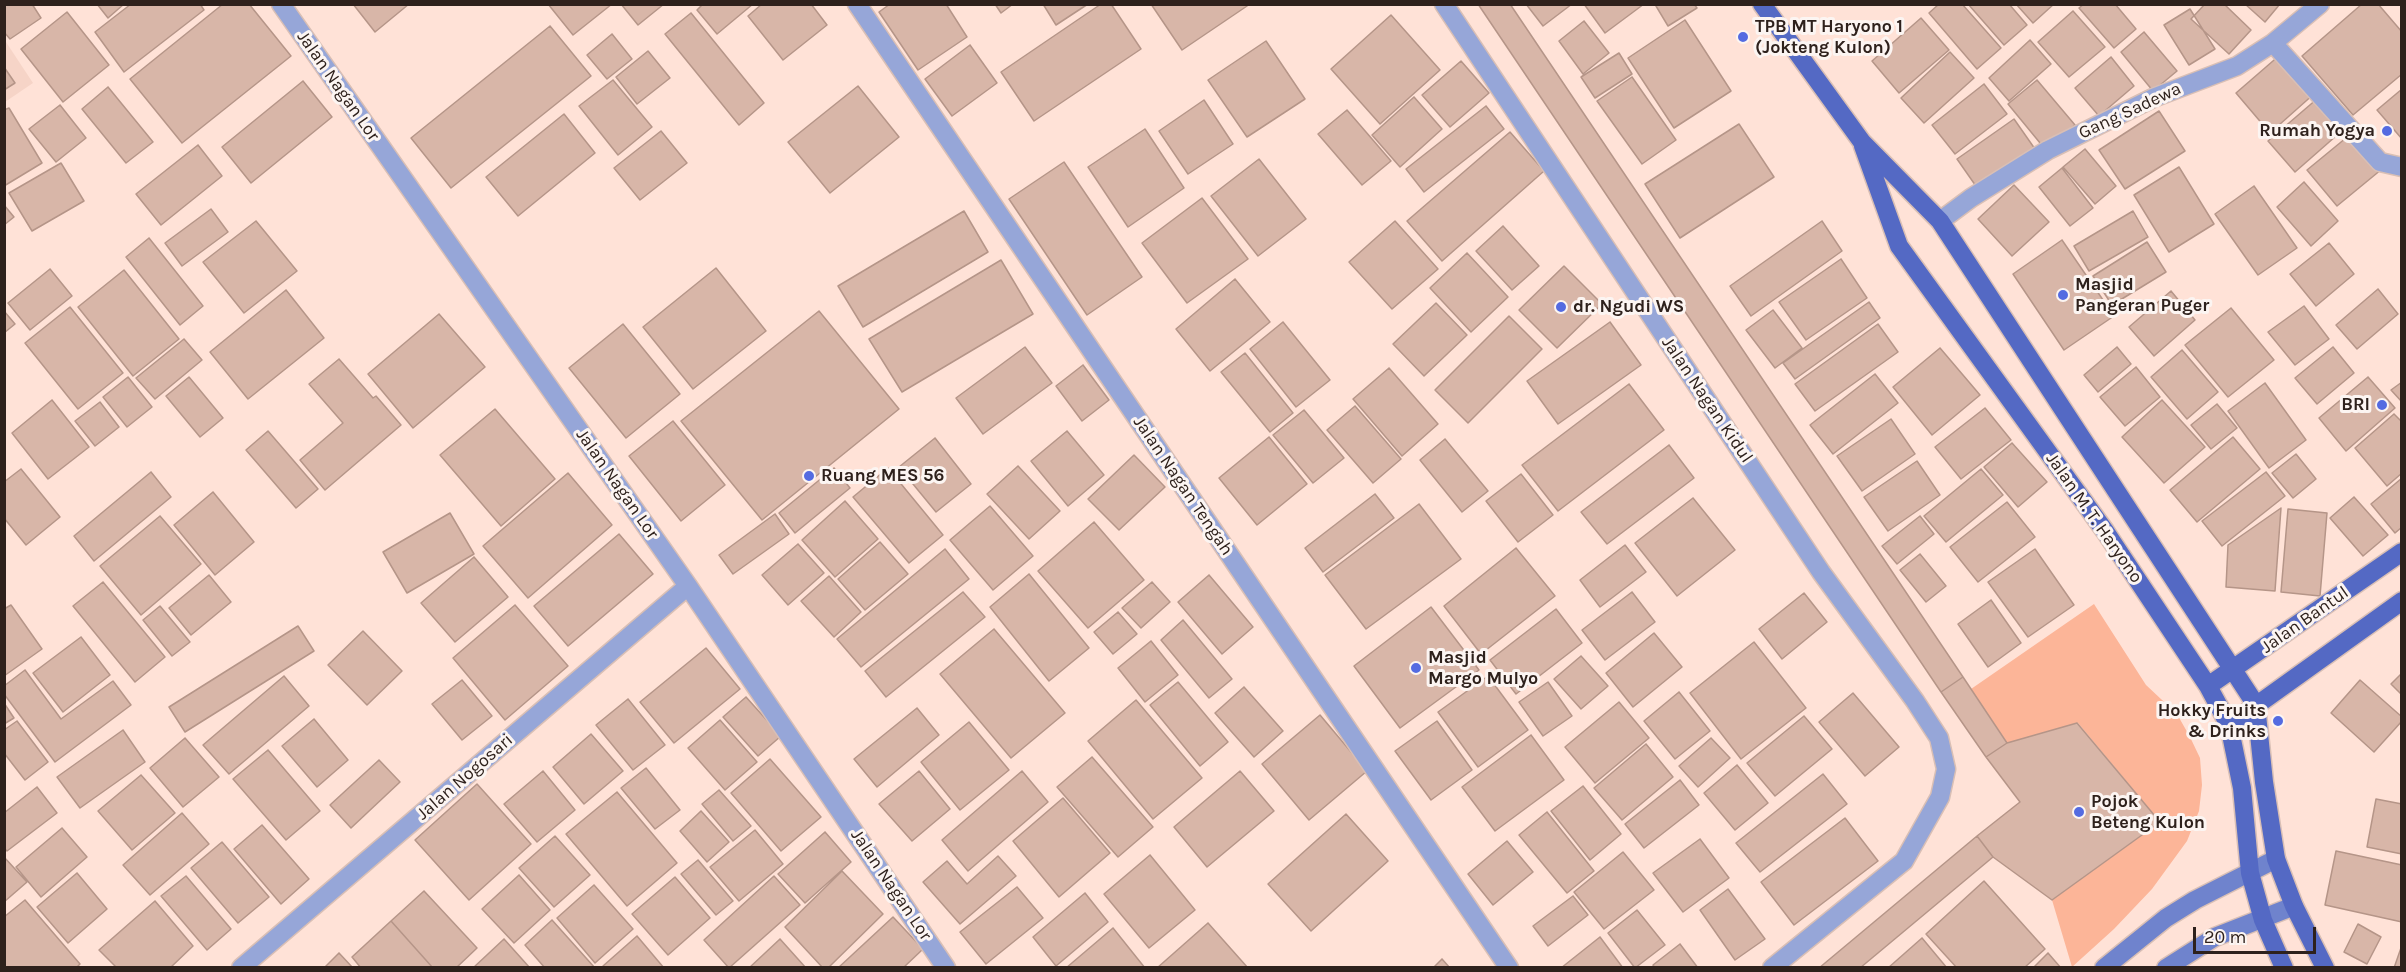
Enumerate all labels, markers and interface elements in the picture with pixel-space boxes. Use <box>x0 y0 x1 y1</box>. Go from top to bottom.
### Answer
place label: TPB MT Haryono 1 (Jokteng Kulon) <box>1755 16 1903 58</box>
street label: Jalan Nagan Lor <box>292 27 384 145</box>
marker: TPB MT Haryono 1 (Jokteng Kulon) <box>1736 30 1750 44</box>
street label: Gang Sadewa <box>2075 78 2185 144</box>
place label: Rumah Yogya <box>2259 120 2375 142</box>
marker: Rumah Yogya <box>2380 124 2394 138</box>
place label: Masjid Pangeran Puger <box>2075 274 2209 316</box>
marker: Masjid Pangeran Puger <box>2056 288 2070 302</box>
place label: dr. Ngudi WS <box>1573 296 1684 318</box>
marker: dr. Ngudi WS <box>1554 300 1568 314</box>
street label: Jalan Nagan Kidul <box>1657 333 1757 467</box>
place label: BRI <box>2341 394 2370 416</box>
marker: BRI <box>2375 398 2389 412</box>
street label: Jalan Nagan Tengah <box>1128 412 1238 560</box>
street label: Jalan Nagan Lor <box>571 425 663 543</box>
street label: Jalan M. T. Haryono <box>2041 449 2147 587</box>
place label: Ruang MES 56 <box>821 465 944 487</box>
marker: Ruang MES 56 <box>802 469 816 483</box>
street label: Jalan Bantul <box>2257 582 2353 658</box>
place label: Masjid Margo Mulyo <box>1428 647 1538 690</box>
marker: Masjid Margo Mulyo <box>1409 661 1423 675</box>
place label: Hokky Fruits & Drinks <box>2158 700 2266 742</box>
marker: Hokky Fruits & Drinks <box>2271 714 2285 728</box>
street label: Jalan Nogosari <box>412 729 518 825</box>
place label: Pojok Beteng Kulon <box>2091 791 2205 834</box>
marker: Pojok Beteng Kulon <box>2072 805 2086 819</box>
street label: Jalan Nagan Lor <box>846 825 936 945</box>
scale bar <box>2196 915 2319 953</box>
text: 20 m <box>2204 926 2246 948</box>

